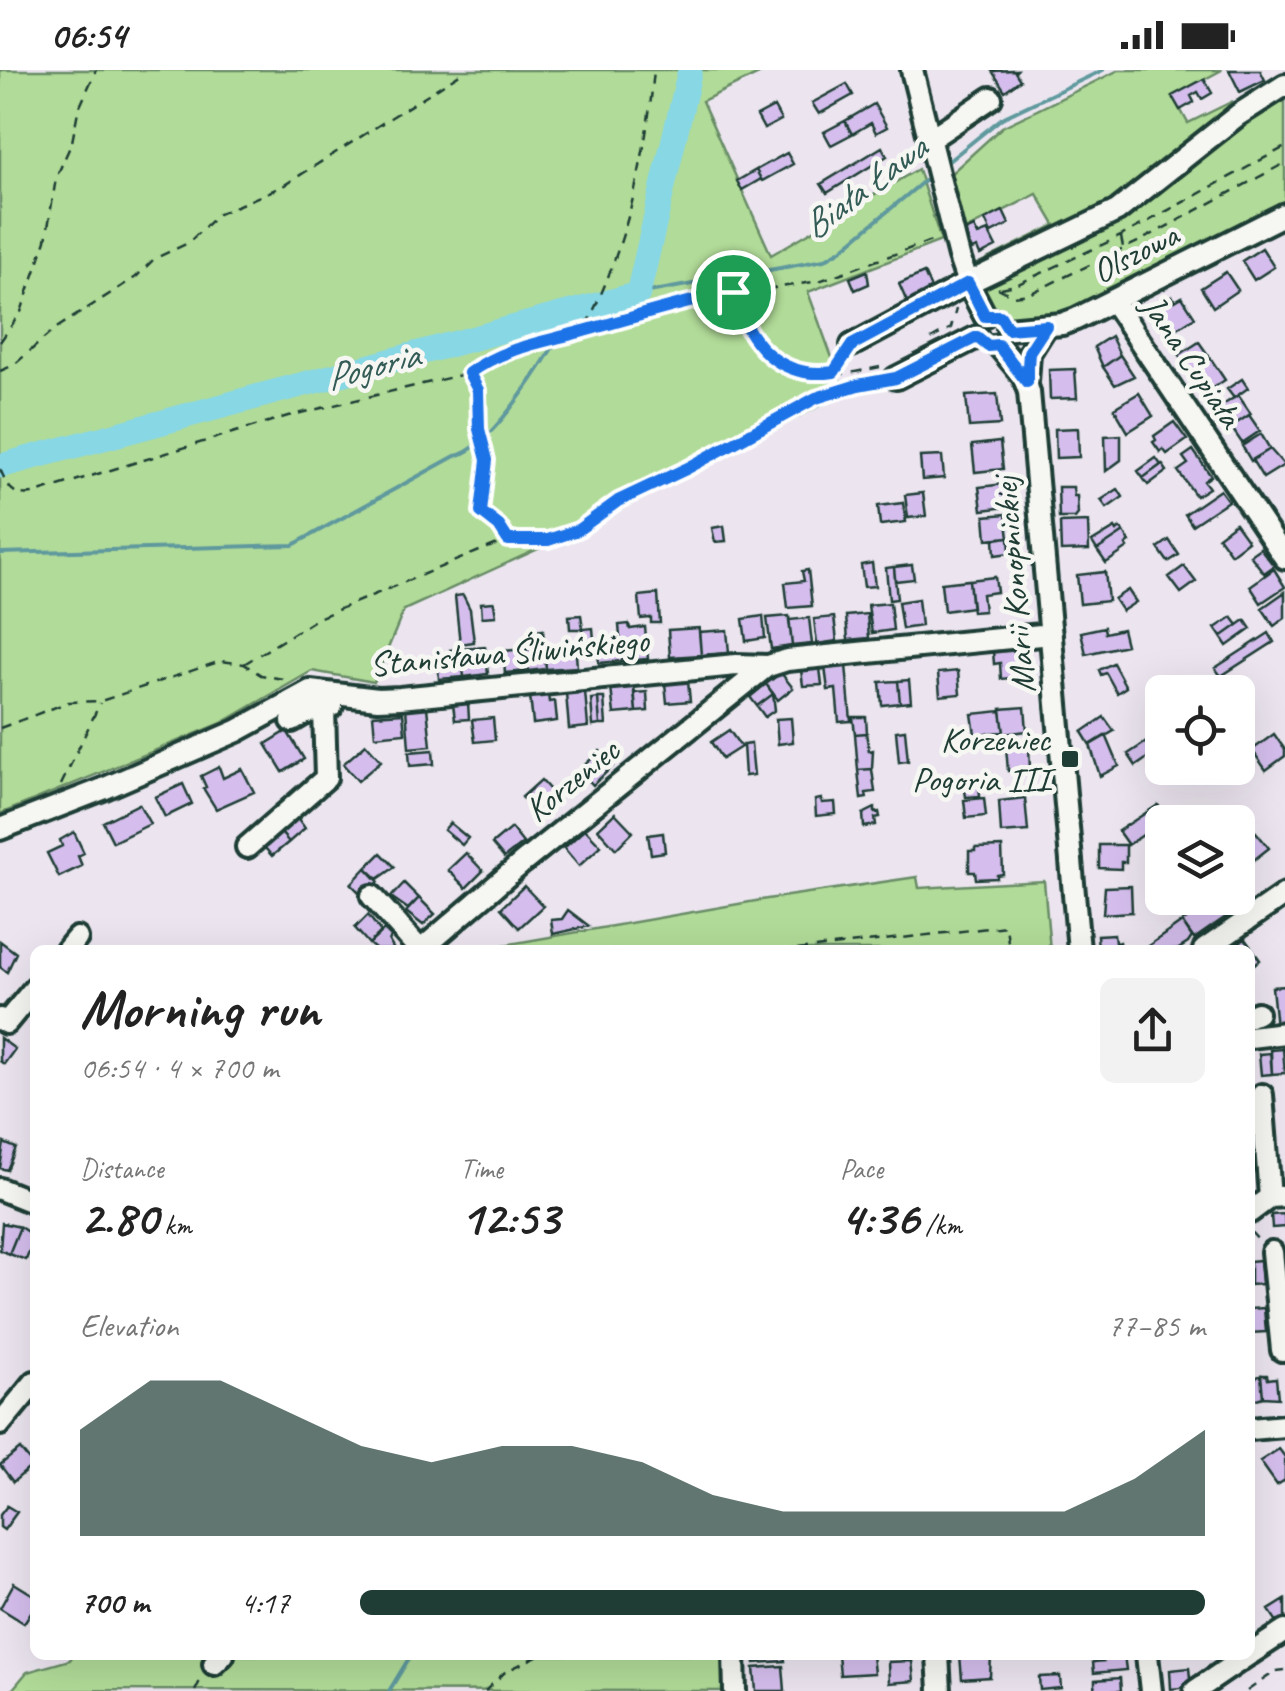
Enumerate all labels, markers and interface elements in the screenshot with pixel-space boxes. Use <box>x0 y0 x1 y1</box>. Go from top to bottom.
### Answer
text: 06:54 <box>50 12 126 59</box>
water label: Biała Ława <box>792 123 939 249</box>
street label: Olszowa <box>1084 211 1188 294</box>
pin <box>691 250 776 335</box>
icon: arrive <box>706 265 761 320</box>
street label: Jana Cupiała <box>1130 284 1254 438</box>
water label: Pogoria <box>320 330 427 401</box>
street label: Marii Konopnickiej <box>982 471 1046 695</box>
street label: Stanisława Śliwińskiego <box>368 617 652 687</box>
map controls <box>1145 675 1255 915</box>
button: locate <box>1145 675 1255 785</box>
place label: Korzeniec Pogoria III <box>912 717 1057 802</box>
street label: Korzeniec <box>515 727 630 832</box>
marker: Korzeniec Pogoria III <box>1059 748 1081 770</box>
button: layers <box>1145 805 1255 915</box>
text: Morning run <box>80 974 320 1044</box>
button: share <box>1100 978 1205 1083</box>
text: 06:54 · 4 × 700 m <box>80 1047 278 1088</box>
text: Distance <box>80 1151 164 1186</box>
text: Time <box>460 1151 503 1186</box>
text: Pace <box>840 1151 883 1186</box>
text: 2.80 <box>80 1186 157 1249</box>
text: 12:53 <box>460 1186 559 1249</box>
text: 4:36 <box>840 1186 918 1249</box>
text: km <box>157 1207 192 1242</box>
text: /km <box>918 1207 962 1242</box>
text: Elevation <box>80 1305 178 1346</box>
text: 77–85 m <box>1107 1305 1205 1346</box>
text: 700 m <box>80 1582 149 1623</box>
text: 4:17 <box>240 1582 290 1623</box>

